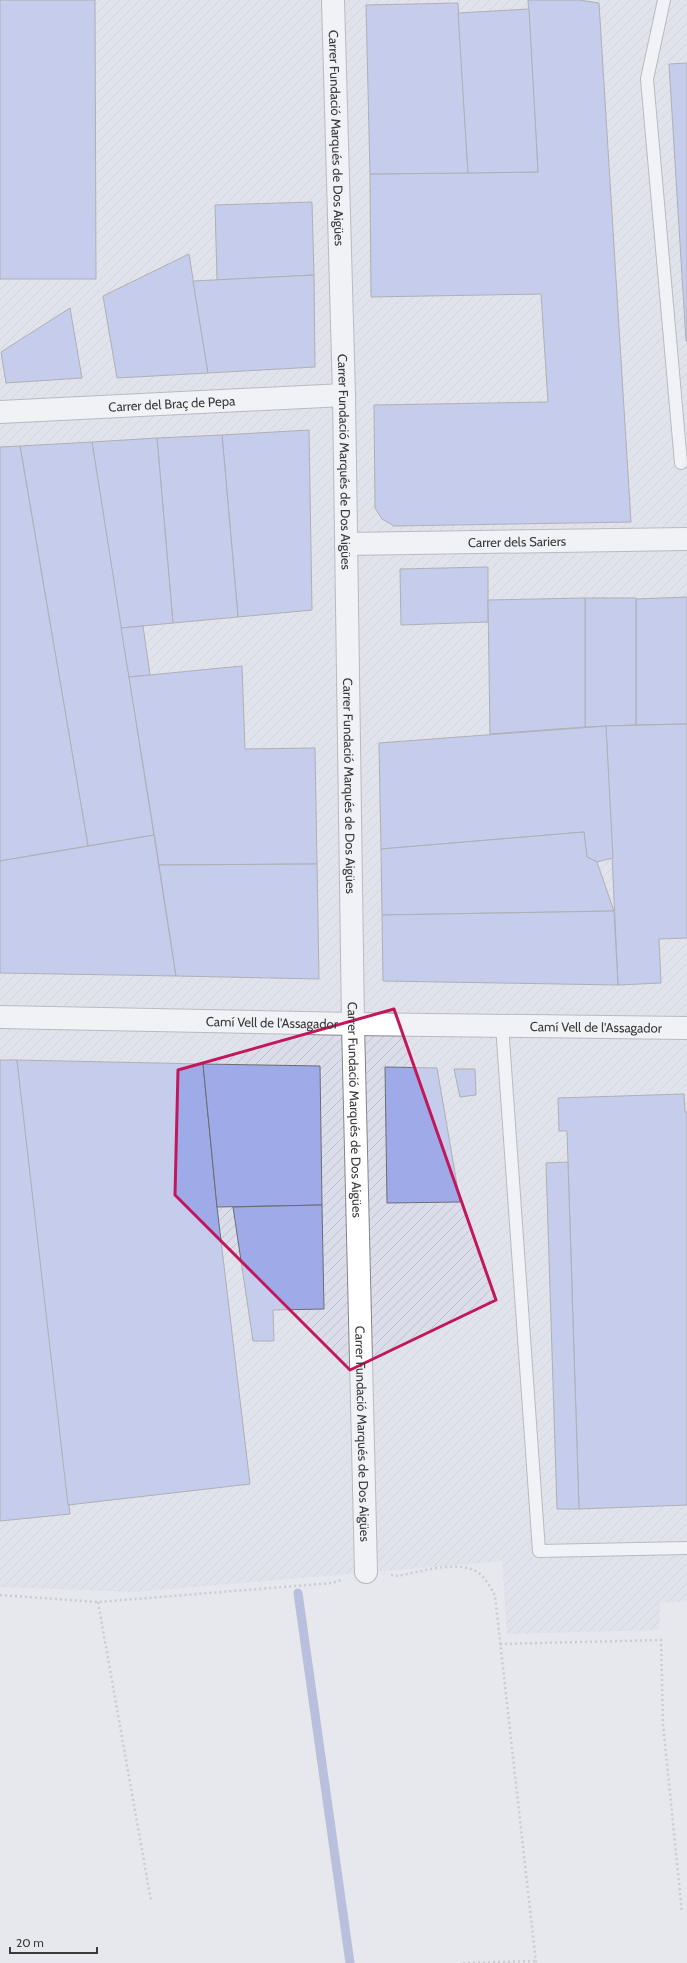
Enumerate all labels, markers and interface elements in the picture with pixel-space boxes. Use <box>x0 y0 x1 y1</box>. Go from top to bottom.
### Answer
street label: Carrer Fundació Marqués de Dos Aigües <box>326 30 348 247</box>
street label: Carrer Fundació Marqués de Dos Aigües <box>335 354 355 571</box>
street label: Carrer del Braç de Pepa <box>108 392 236 415</box>
street label: Carrer dels Sariers <box>468 533 567 550</box>
street label: Carrer Fundació Marqués de Dos Aigües <box>340 678 359 895</box>
street label: Carrer Fundació Marqués de Dos Aigües <box>345 1002 366 1219</box>
street label: Camí Vell de l'Assagador <box>206 1013 339 1032</box>
street label: Camí Vell de l'Assagador <box>530 1018 663 1036</box>
street label: Carrer Fundació Marqués de Dos Aigües <box>352 1325 373 1543</box>
scale bar <box>10 1929 97 1955</box>
text: 20 m <box>16 1935 44 1950</box>

